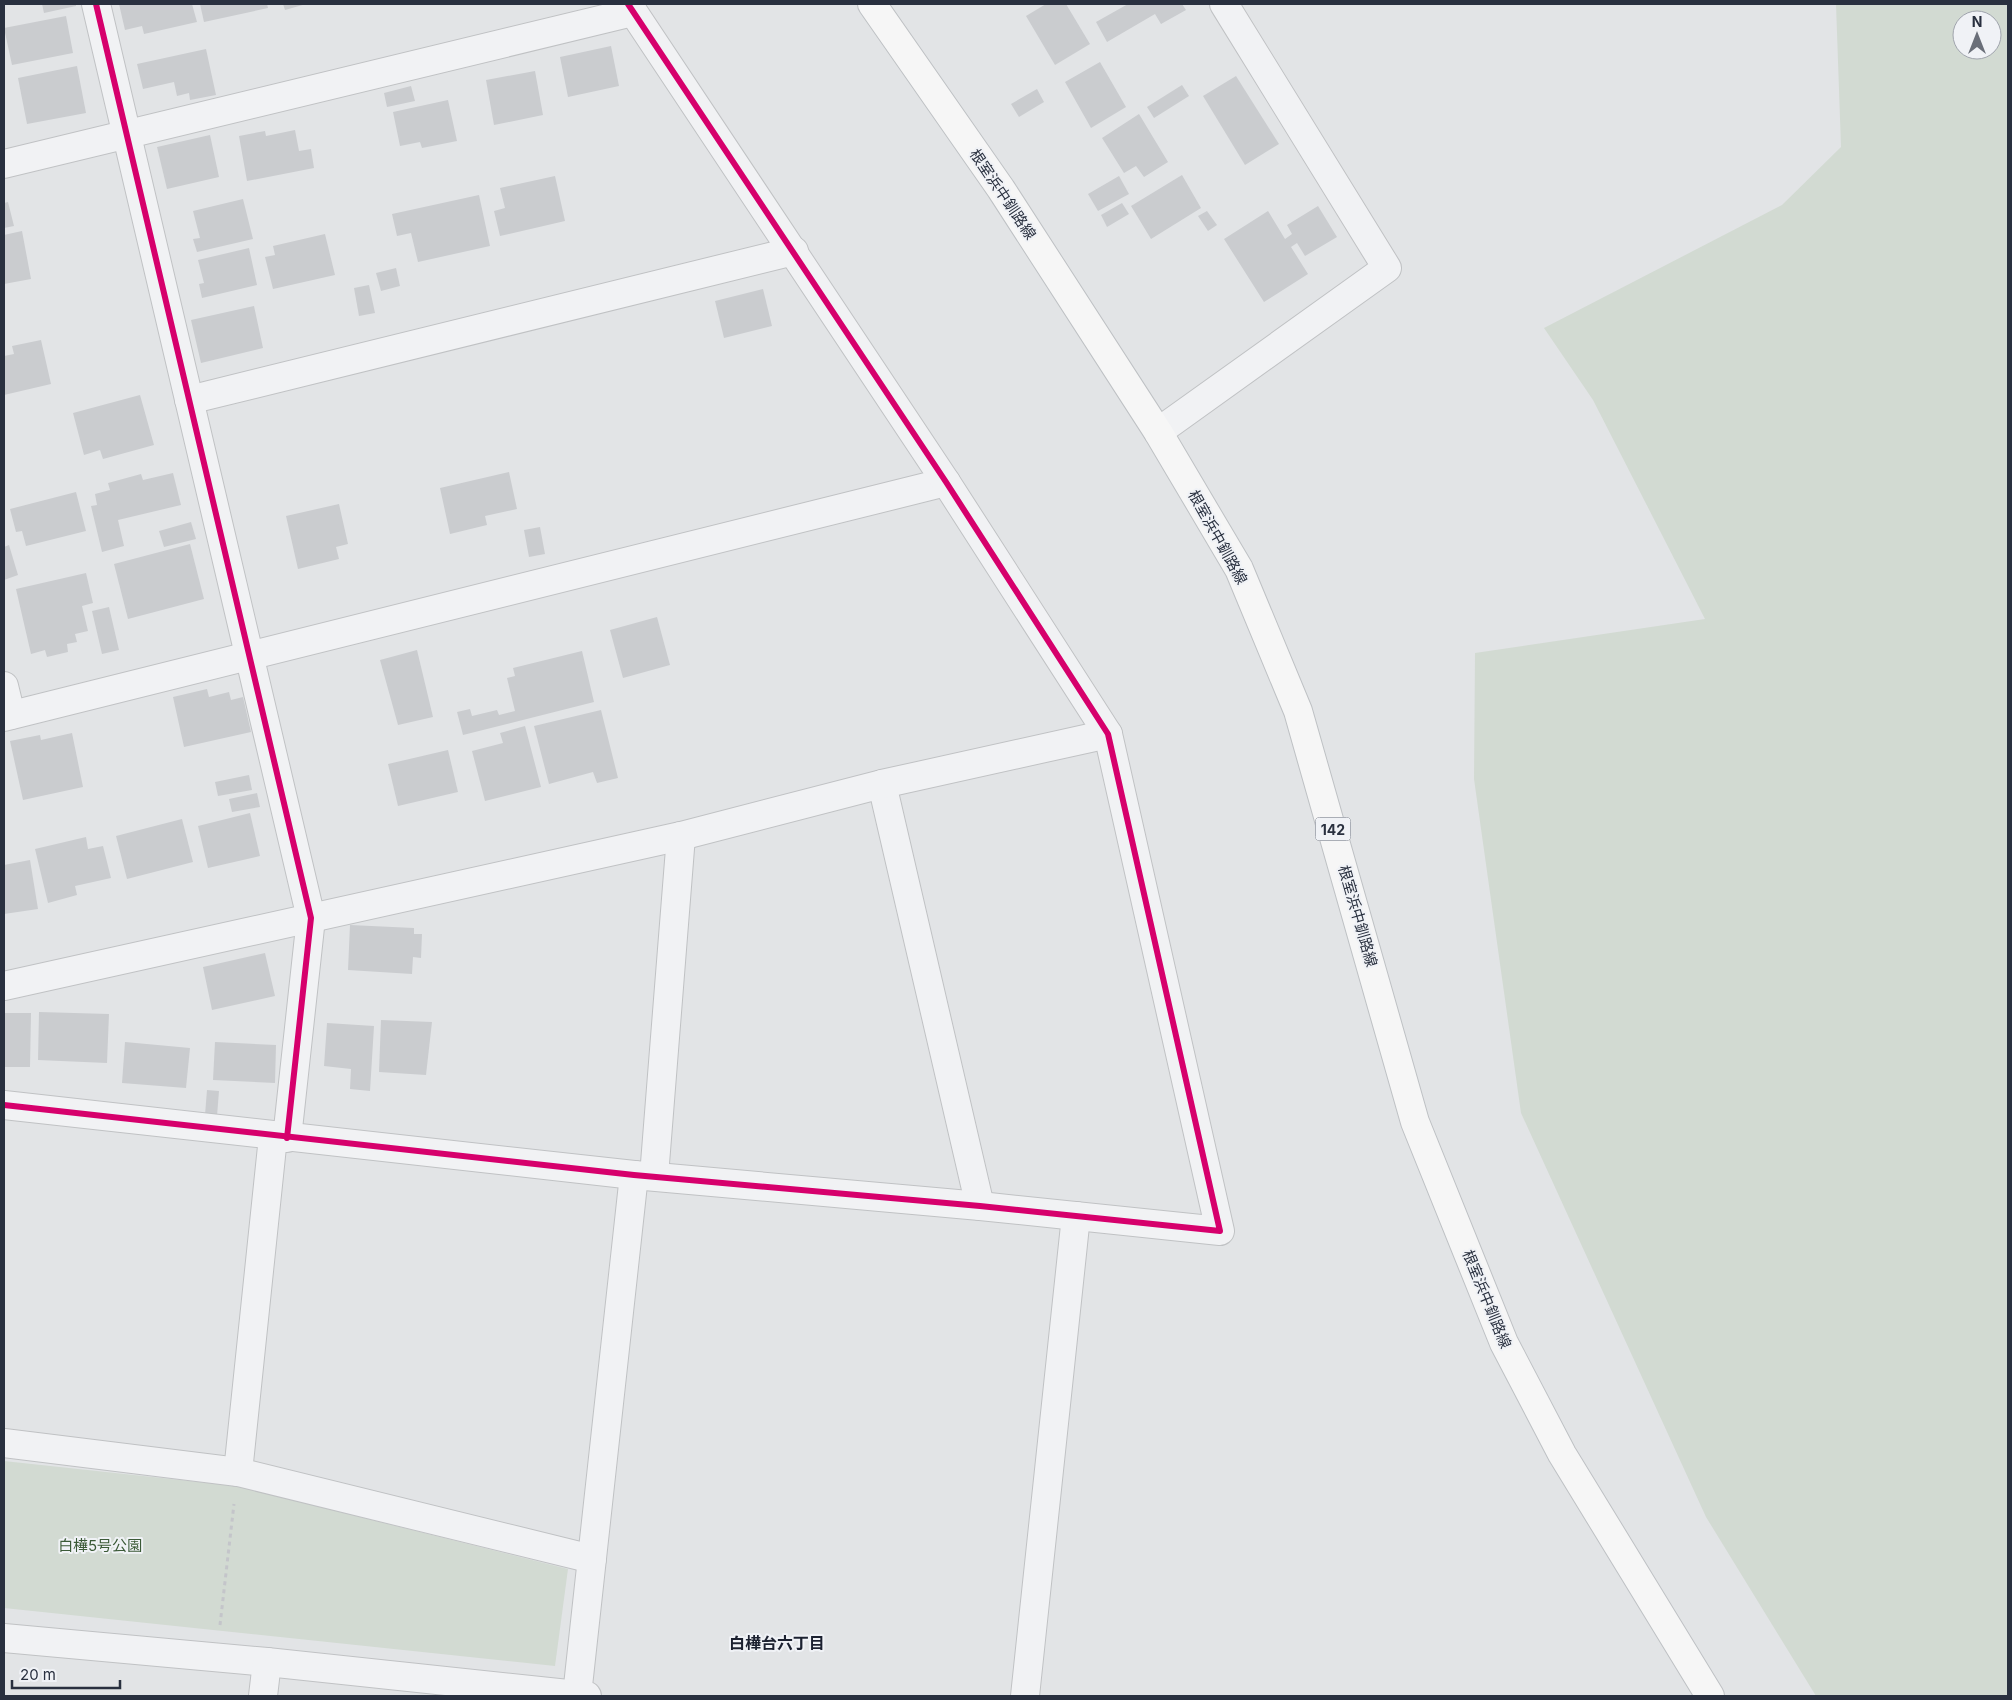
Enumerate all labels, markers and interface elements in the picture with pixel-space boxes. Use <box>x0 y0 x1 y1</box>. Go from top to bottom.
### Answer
north arrow <box>1952 10 2002 60</box>
text: N <box>1972 13 1982 30</box>
street label: 根室浜中釧路線 <box>966 145 1040 243</box>
street label: 根室浜中釧路線 <box>1184 486 1252 588</box>
road number: 142 <box>1316 818 1350 841</box>
street label: 根室浜中釧路線 <box>1334 863 1382 969</box>
street label: 根室浜中釧路線 <box>1459 1247 1515 1351</box>
park label: 白樺5号公園 <box>58 1536 142 1555</box>
district label: 白樺台六丁目 <box>729 1633 825 1653</box>
scale bar <box>12 1658 120 1690</box>
text: 20 m <box>20 1665 56 1684</box>

